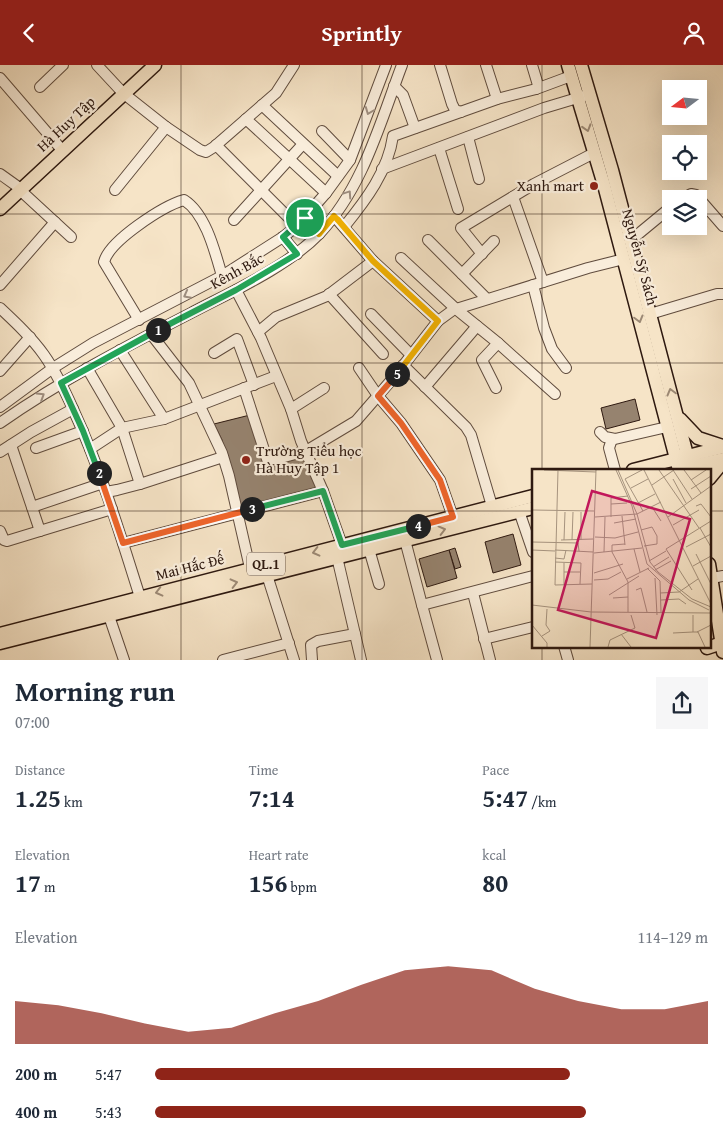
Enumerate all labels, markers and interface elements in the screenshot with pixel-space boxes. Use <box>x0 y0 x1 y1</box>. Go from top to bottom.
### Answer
text: Sprintly <box>321 17 402 49</box>
icon: back <box>15 19 43 47</box>
icon: person <box>680 19 708 47</box>
north arrow <box>662 80 708 125</box>
map controls <box>662 80 707 235</box>
street label: Hà Huy Tập <box>32 91 99 156</box>
one-way arrow <box>364 106 374 114</box>
one-way arrow <box>581 124 591 132</box>
button: locate <box>662 135 707 180</box>
place label: Xanh mart <box>517 175 585 196</box>
marker: Xanh mart <box>588 180 600 192</box>
one-way arrow <box>342 190 351 200</box>
button: layers <box>662 190 707 235</box>
pin <box>284 197 326 239</box>
icon: arrive <box>291 204 319 232</box>
street label: Nguyễn Sỹ Sách <box>618 206 664 308</box>
street label: Kênh Bắc <box>206 247 268 294</box>
one-way arrow <box>183 288 192 298</box>
one-way arrow <box>634 314 644 322</box>
pin: 1 <box>146 317 170 343</box>
text: 1 <box>155 320 162 340</box>
pin: 5 <box>384 361 410 387</box>
text: 5 <box>394 364 401 384</box>
one-way arrow <box>666 387 677 396</box>
one-way arrow <box>35 392 44 402</box>
place label: Trường Tiểu học Hà Huy Tập 1 <box>256 440 362 478</box>
marker: Trường Tiểu học Hà Huy Tập 1 <box>240 454 252 466</box>
pin: 2 <box>86 461 112 485</box>
text: 2 <box>96 463 103 483</box>
inset map <box>532 469 710 647</box>
pin: 3 <box>240 497 264 521</box>
text: 3 <box>249 499 256 519</box>
pin: 4 <box>406 513 430 539</box>
text: 4 <box>415 516 422 536</box>
one-way arrow <box>438 526 446 536</box>
one-way arrow <box>313 546 321 556</box>
street label: Mai Hắc Đế <box>153 548 226 585</box>
road number: QL.1 <box>247 553 285 575</box>
one-way arrow <box>229 578 238 589</box>
one-way arrow <box>154 586 163 597</box>
text: Morning run <box>15 670 175 711</box>
button: share <box>656 677 708 729</box>
text: 07:00 <box>15 710 50 734</box>
text: Distance <box>15 760 65 780</box>
text: Time <box>249 760 278 780</box>
text: Pace <box>482 760 509 780</box>
text: 1.25 <box>15 780 61 816</box>
text: 7:14 <box>249 780 295 816</box>
text: 5:47 <box>482 780 528 816</box>
text: km <box>61 792 83 812</box>
text: /km <box>528 792 557 812</box>
text: Elevation <box>15 845 70 865</box>
text: Heart rate <box>249 845 309 865</box>
text: kcal <box>482 845 506 865</box>
text: 17 <box>15 865 41 901</box>
text: 156 <box>249 865 288 901</box>
text: 80 <box>482 865 508 901</box>
text: m <box>41 877 55 897</box>
text: bpm <box>288 877 317 897</box>
text: Elevation <box>15 925 78 949</box>
text: 114–129 m <box>638 925 708 949</box>
text: 200 m <box>15 1062 57 1086</box>
text: 5:47 <box>95 1062 122 1086</box>
text: 400 m <box>15 1100 57 1124</box>
text: 5:43 <box>95 1100 122 1124</box>

